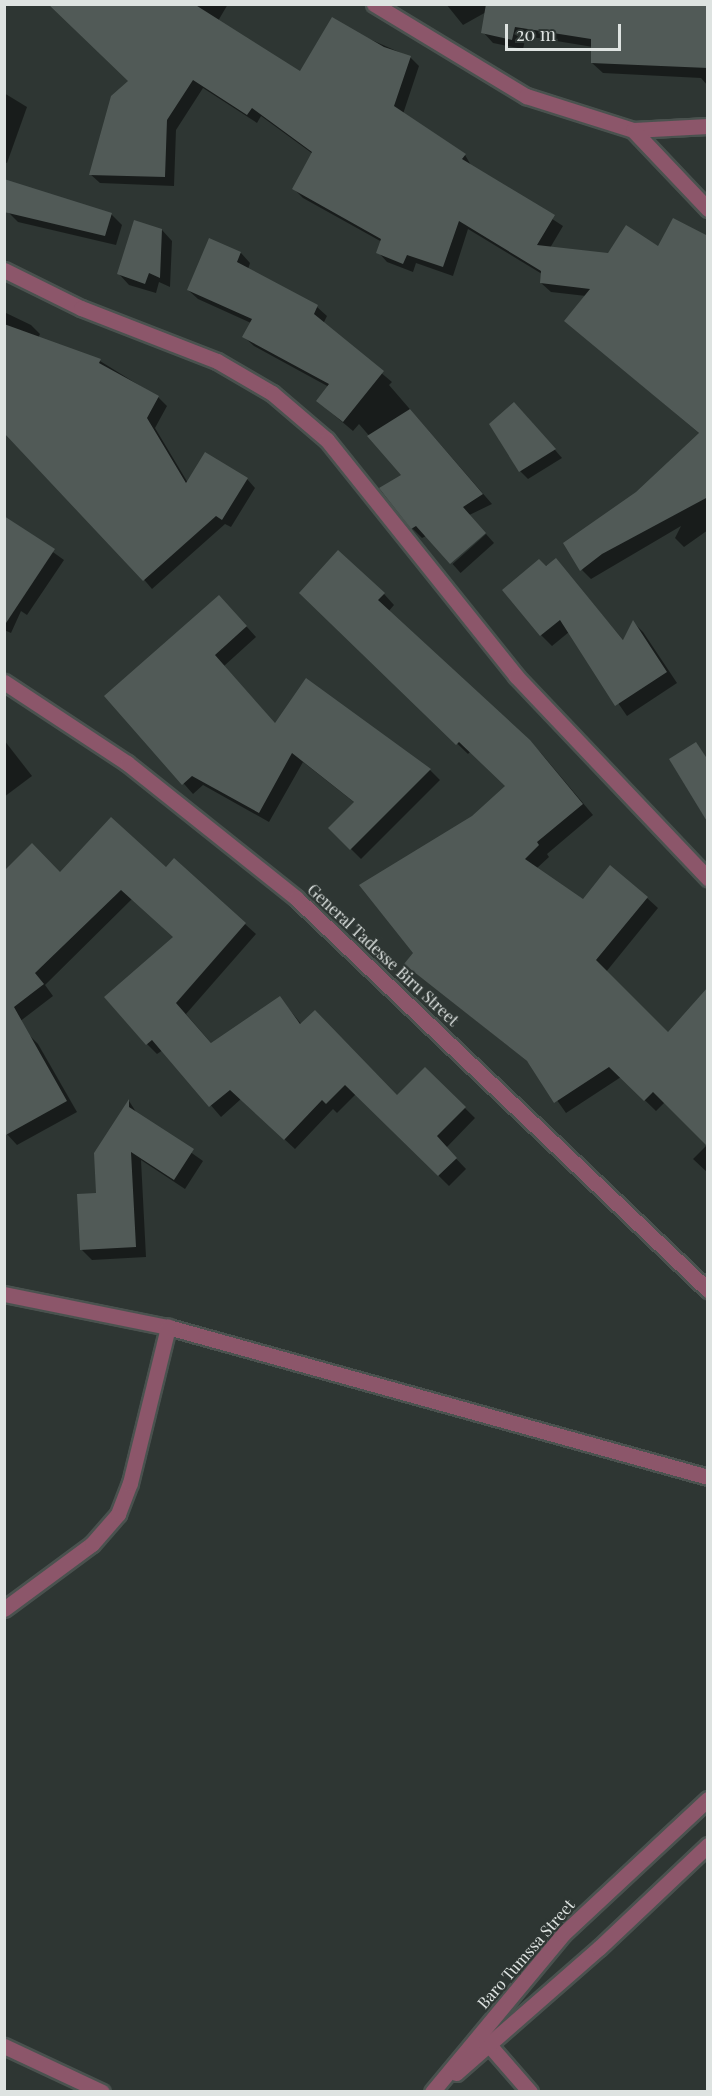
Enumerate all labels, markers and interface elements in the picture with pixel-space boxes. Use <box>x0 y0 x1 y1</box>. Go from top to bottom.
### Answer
scale bar <box>508 12 624 50</box>
text: 20 m <box>516 22 556 46</box>
street label: General Tadesse Biru Street <box>303 880 463 1030</box>
street label: Baro Tumssa Street <box>473 1895 579 2013</box>

